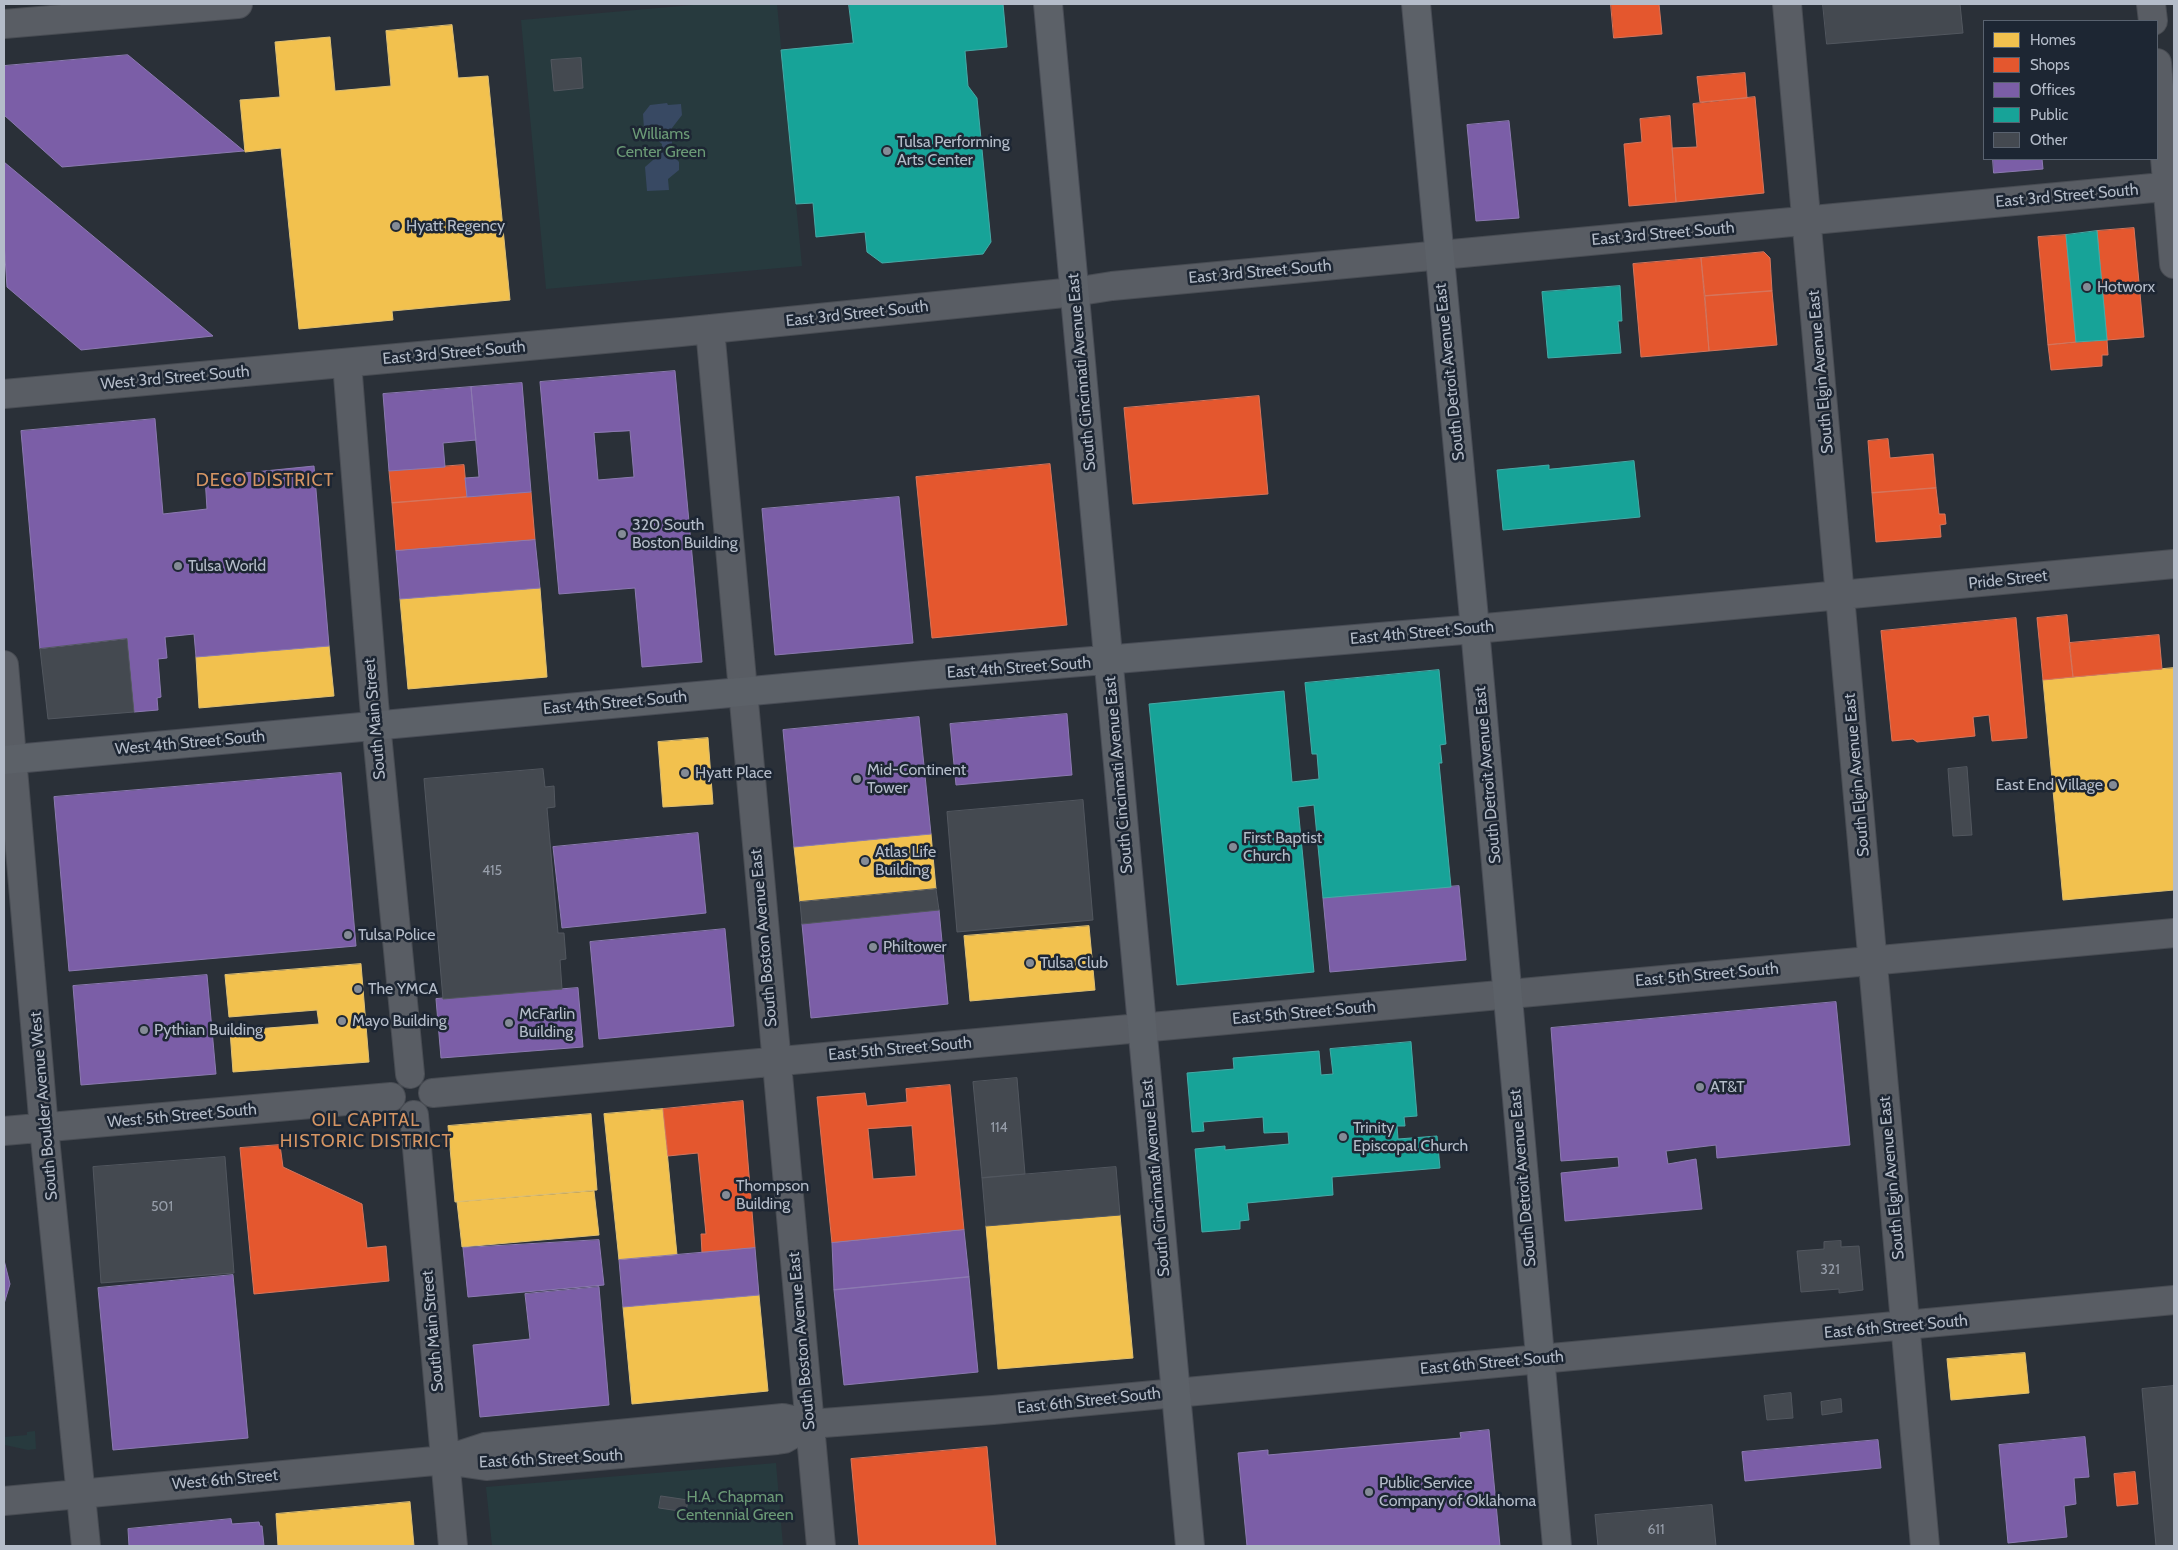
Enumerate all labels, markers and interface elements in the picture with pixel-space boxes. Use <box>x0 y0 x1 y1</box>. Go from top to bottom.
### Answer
legend <box>1983 20 2158 160</box>
text: Homes <box>2030 31 2076 49</box>
text: Shops <box>2030 56 2070 74</box>
text: Offices <box>2030 81 2075 99</box>
text: Public <box>2030 106 2068 124</box>
park label: Williams Center Green <box>616 124 706 162</box>
text: Other <box>2030 131 2067 149</box>
place label: Tulsa Performing Arts Center <box>897 132 1010 170</box>
marker: Tulsa Performing Arts Center <box>881 145 893 157</box>
street label: East 3rd Street South <box>1995 180 2139 212</box>
place label: Hyatt Regency <box>406 216 505 236</box>
street label: East 3rd Street South <box>1591 218 1735 250</box>
marker: Hyatt Regency <box>390 220 402 232</box>
street label: East 3rd Street South <box>1188 256 1332 288</box>
street label: South Cincinnati Avenue East <box>1064 272 1100 472</box>
place label: Hotworx <box>2097 277 2155 297</box>
marker: Hotworx <box>2081 281 2093 293</box>
street label: South Detroit Avenue East <box>1431 282 1469 462</box>
street label: South Elgin Avenue East <box>1804 290 1838 454</box>
street label: East 3rd Street South <box>785 297 929 331</box>
street label: East 3rd Street South <box>382 337 526 369</box>
street label: West 3rd Street South <box>100 362 250 394</box>
district label: DECO DISTRICT <box>194 470 336 492</box>
place label: 320 South Boston Building <box>632 515 738 553</box>
marker: 320 South Boston Building <box>616 528 628 540</box>
place label: Tulsa World <box>188 556 266 576</box>
marker: Tulsa World <box>172 560 184 572</box>
street label: Pride Street <box>1968 566 2048 594</box>
street label: East 4th Street South <box>1349 617 1495 649</box>
street label: East 4th Street South <box>946 653 1092 683</box>
street label: South Main Street <box>360 657 390 781</box>
street label: South Cincinnati Avenue East <box>1101 675 1137 875</box>
street label: South Detroit Avenue East <box>1471 685 1505 865</box>
street label: East 4th Street South <box>542 687 688 719</box>
street label: South Elgin Avenue East <box>1840 693 1874 857</box>
street label: West 4th Street South <box>114 727 266 759</box>
place label: Mid-Continent Tower <box>867 760 966 798</box>
place label: Hyatt Place <box>695 763 772 783</box>
marker: Hyatt Place <box>679 767 691 779</box>
marker: Mid-Continent Tower <box>851 773 863 785</box>
place label: East End Village <box>1995 775 2103 795</box>
marker: East End Village <box>2107 779 2119 791</box>
place label: First Baptist Church <box>1243 828 1322 866</box>
marker: First Baptist Church <box>1227 841 1239 853</box>
place label: Atlas Life Building <box>875 842 936 880</box>
street label: South Boston Avenue East <box>747 848 781 1028</box>
marker: Atlas Life Building <box>859 855 871 867</box>
house number: 415 <box>482 863 502 879</box>
place label: Tulsa Police <box>358 925 435 945</box>
marker: Tulsa Police <box>342 929 354 941</box>
place label: Philtower <box>883 937 947 957</box>
marker: Philtower <box>867 941 879 953</box>
place label: Tulsa Club <box>1040 953 1108 973</box>
marker: Tulsa Club <box>1024 957 1036 969</box>
street label: East 5th Street South <box>1635 959 1779 991</box>
place label: The YMCA <box>368 979 438 999</box>
marker: The YMCA <box>352 983 364 995</box>
street label: East 5th Street South <box>1232 997 1376 1029</box>
place label: McFarlin Building <box>519 1004 575 1042</box>
street label: South Boulder Avenue West <box>26 1011 62 1201</box>
place label: Mayo Building <box>352 1011 447 1031</box>
marker: Mayo Building <box>336 1015 348 1027</box>
marker: McFarlin Building <box>503 1017 515 1029</box>
place label: Pythian Building <box>154 1020 263 1040</box>
marker: Pythian Building <box>138 1024 150 1036</box>
street label: East 5th Street South <box>828 1033 972 1065</box>
place label: AT&T <box>1710 1077 1745 1097</box>
street label: South Cincinnati Avenue East <box>1138 1078 1174 1278</box>
marker: AT&T <box>1694 1081 1706 1093</box>
street label: South Detroit Avenue East <box>1506 1088 1540 1268</box>
street label: South Elgin Avenue East <box>1875 1096 1909 1260</box>
street label: West 5th Street South <box>106 1100 258 1132</box>
district label: OIL CAPITAL HISTORIC DISTRICT <box>278 1110 454 1152</box>
place label: Trinity Episcopal Church <box>1353 1118 1468 1156</box>
house number: 114 <box>990 1120 1008 1136</box>
marker: Trinity Episcopal Church <box>1337 1131 1349 1143</box>
place label: Thompson Building <box>736 1176 809 1214</box>
marker: Thompson Building <box>720 1189 732 1201</box>
house number: 501 <box>151 1199 173 1215</box>
street label: South Boston Avenue East <box>785 1251 819 1431</box>
house number: 321 <box>1820 1262 1840 1278</box>
street label: South Main Street <box>418 1269 448 1393</box>
street label: East 6th Street South <box>1823 1311 1969 1343</box>
street label: East 6th Street South <box>1419 1347 1565 1379</box>
street label: East 6th Street South <box>1016 1384 1162 1418</box>
street label: East 6th Street South <box>478 1446 624 1472</box>
street label: West 6th Street <box>171 1466 279 1494</box>
place label: Public Service Company of Oklahoma <box>1379 1473 1536 1511</box>
marker: Public Service Company of Oklahoma <box>1363 1486 1375 1498</box>
park label: H.A. Chapman Centennial Green <box>676 1487 794 1525</box>
house number: 611 <box>1648 1522 1664 1538</box>

